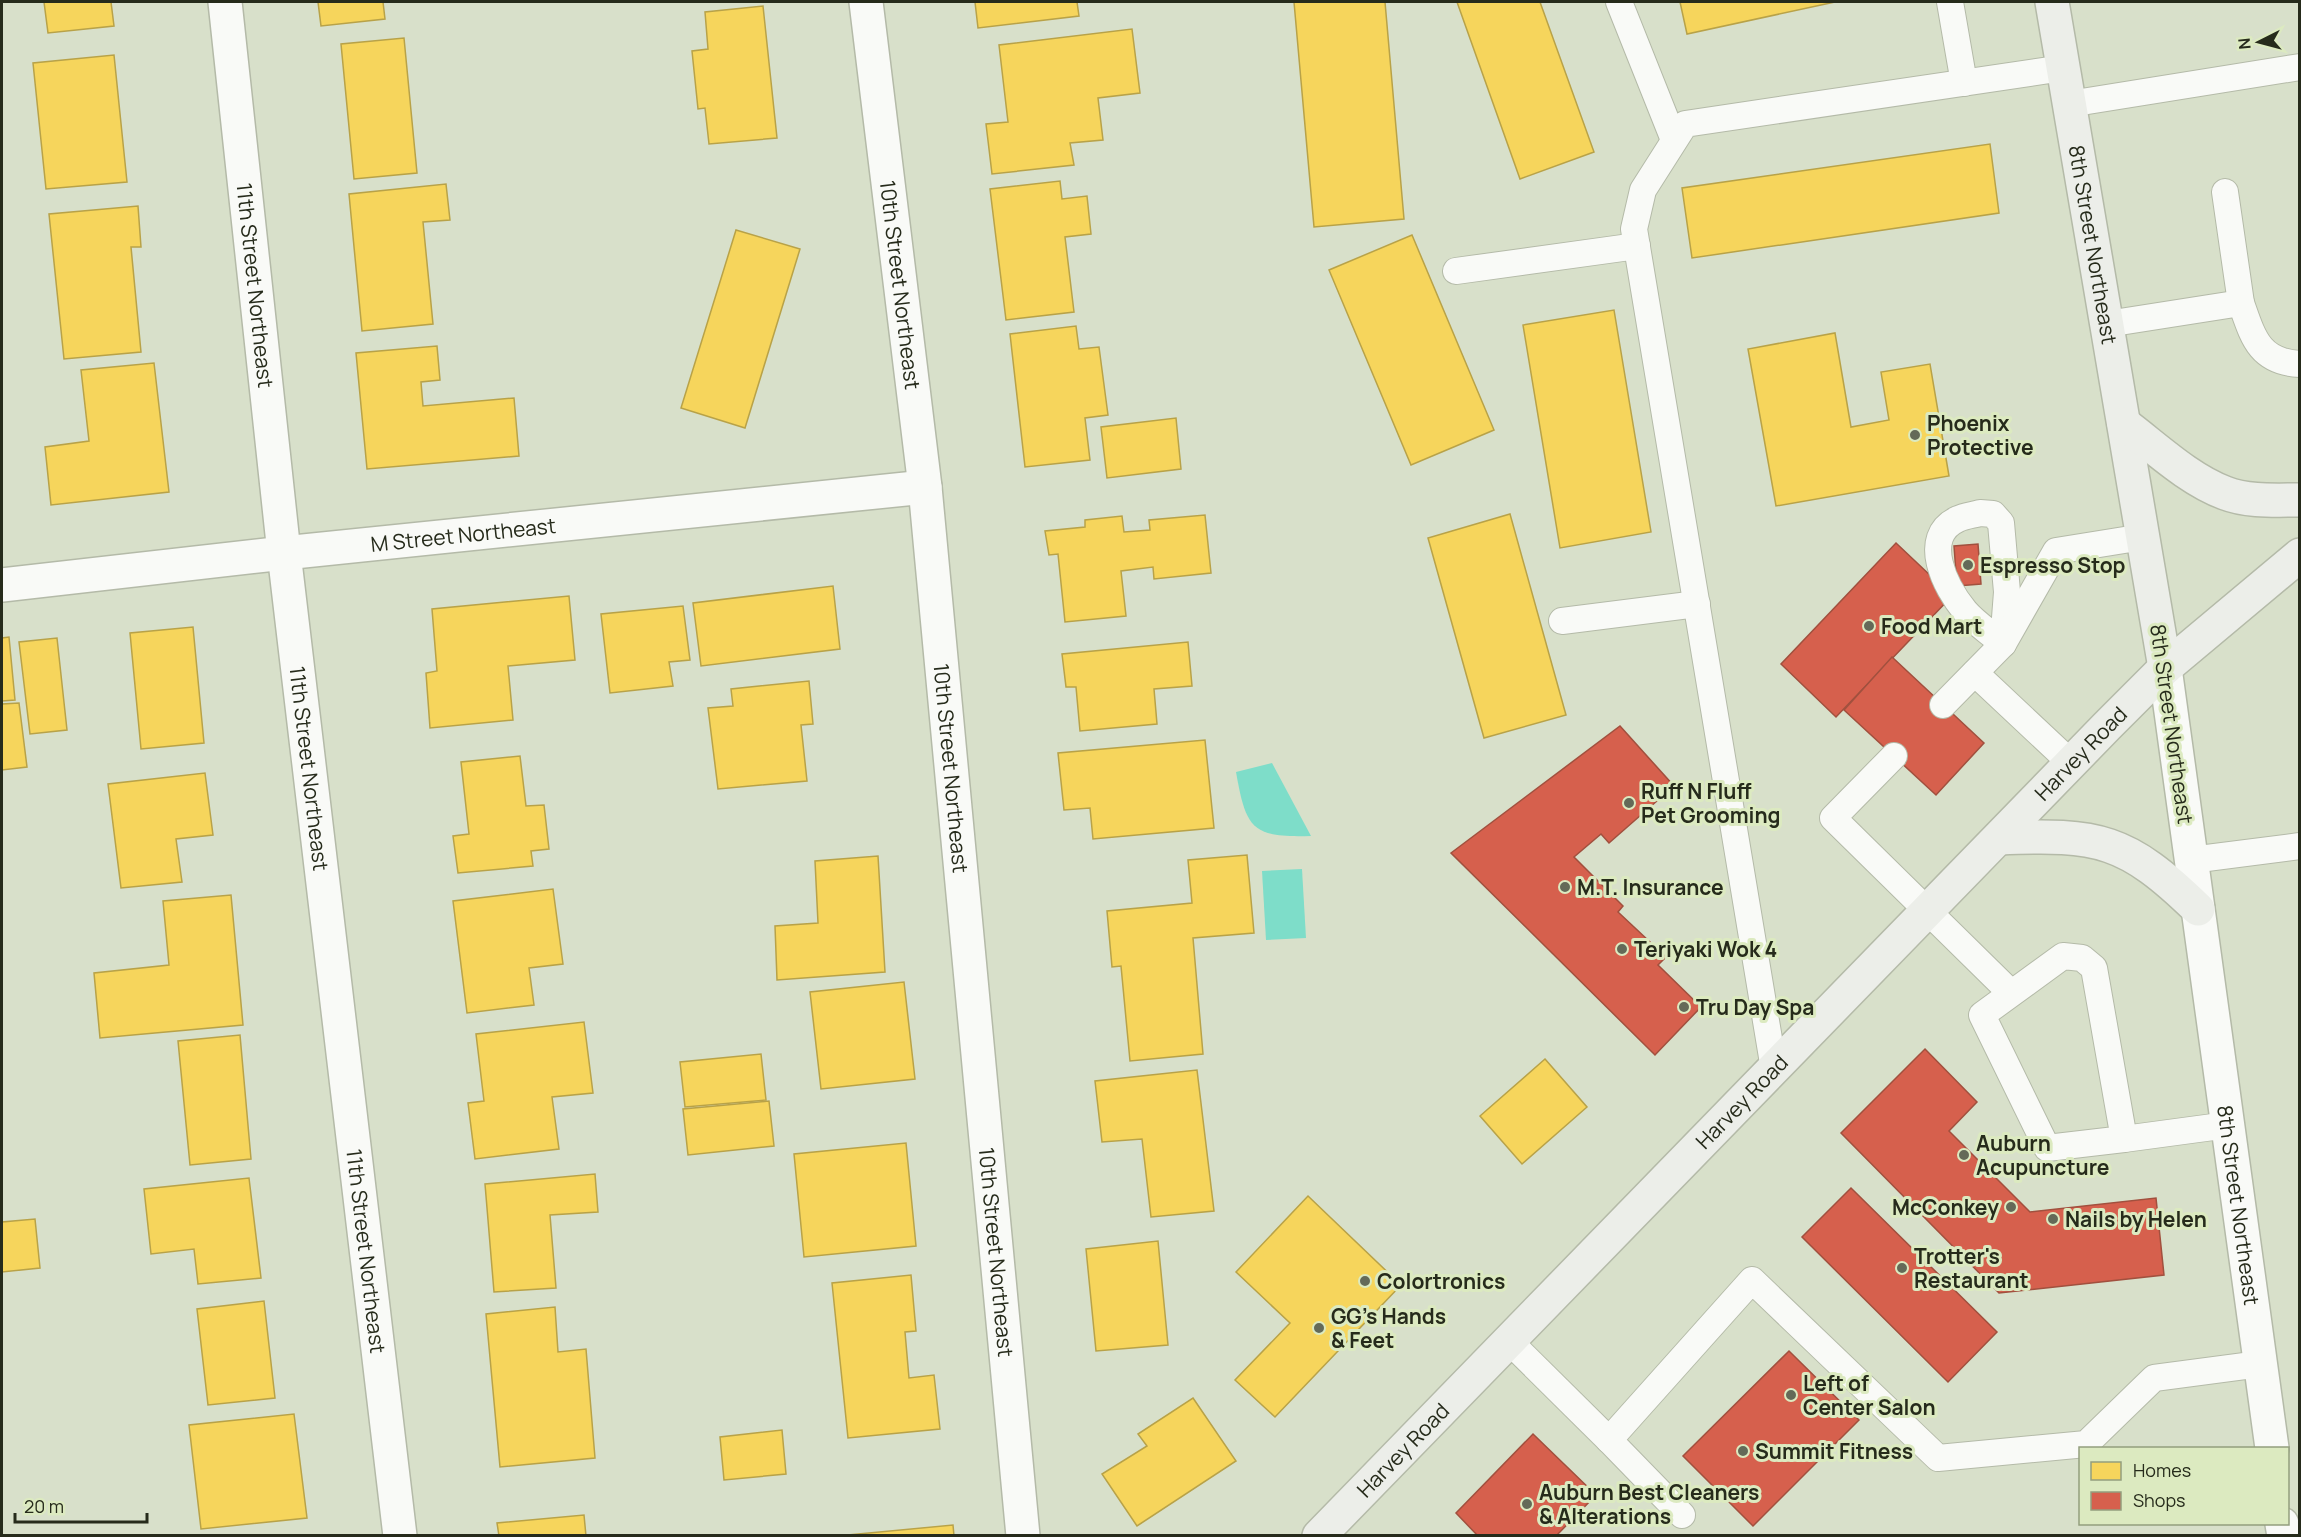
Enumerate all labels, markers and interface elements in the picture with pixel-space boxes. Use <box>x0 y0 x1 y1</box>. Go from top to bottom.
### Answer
north arrow <box>2229 12 2289 72</box>
text: N <box>2233 37 2256 50</box>
street label: 8th Street Northeast <box>2062 143 2124 346</box>
street label: 10th Street Northeast <box>874 179 927 391</box>
street label: 11th Street Northeast <box>230 182 280 389</box>
place label: Phoenix Protective <box>1927 409 2034 461</box>
marker: Phoenix Protective <box>1908 428 1922 442</box>
street label: M Street Northeast <box>369 511 557 558</box>
place label: Espresso Stop <box>1980 551 2126 579</box>
marker: Espresso Stop <box>1961 558 1975 572</box>
place label: Food Mart <box>1881 612 1982 640</box>
marker: Food Mart <box>1862 619 1876 633</box>
street label: 8th Street Northeast <box>2144 622 2200 826</box>
street label: 10th Street Northeast <box>928 662 975 874</box>
street label: 11th Street Northeast <box>283 664 335 872</box>
street label: Harvey Road <box>2028 700 2133 806</box>
place label: Ruff N Fluff Pet Grooming <box>1641 777 1781 829</box>
marker: Ruff N Fluff Pet Grooming <box>1622 796 1636 810</box>
place label: M.T. Insurance <box>1577 873 1724 901</box>
marker: M.T. Insurance <box>1558 880 1572 894</box>
place label: Teriyaki Wok 4 <box>1634 935 1777 963</box>
marker: Teriyaki Wok 4 <box>1615 942 1629 956</box>
place label: Tru Day Spa <box>1696 993 1814 1021</box>
marker: Tru Day Spa <box>1677 1000 1691 1014</box>
street label: Harvey Road <box>1689 1048 1794 1155</box>
street label: 8th Street Northeast <box>2211 1103 2266 1307</box>
place label: Auburn Acupuncture <box>1976 1129 2109 1181</box>
street label: 10th Street Northeast <box>973 1146 1020 1358</box>
street label: 11th Street Northeast <box>340 1147 392 1355</box>
marker: Auburn Acupuncture <box>1957 1148 1971 1162</box>
place label: McConkey <box>1892 1193 1999 1221</box>
marker: McConkey <box>2004 1200 2018 1214</box>
place label: Nails by Helen <box>2065 1205 2207 1233</box>
marker: Nails by Helen <box>2046 1212 2060 1226</box>
place label: Trotter's Restaurant <box>1914 1242 2029 1294</box>
marker: Trotter's Restaurant <box>1895 1261 1909 1275</box>
place label: Colortronics <box>1377 1267 1505 1295</box>
marker: Colortronics <box>1358 1274 1372 1288</box>
place label: GG's Hands & Feet <box>1331 1302 1446 1354</box>
marker: GG's Hands & Feet <box>1312 1321 1326 1335</box>
place label: Left of Center Salon <box>1803 1369 1936 1421</box>
marker: Left of Center Salon <box>1784 1388 1798 1402</box>
street label: Harvey Road <box>1350 1397 1455 1503</box>
place label: Summit Fitness <box>1755 1437 1913 1465</box>
marker: Summit Fitness <box>1736 1444 1750 1458</box>
legend <box>2079 1447 2289 1525</box>
text: Homes <box>2133 1458 2191 1482</box>
place label: Auburn Best Cleaners & Alterations <box>1539 1478 1759 1530</box>
scale bar <box>15 1486 147 1524</box>
text: Shops <box>2133 1488 2185 1512</box>
text: 20 m <box>24 1494 64 1518</box>
marker: Auburn Best Cleaners & Alterations <box>1520 1497 1534 1511</box>

